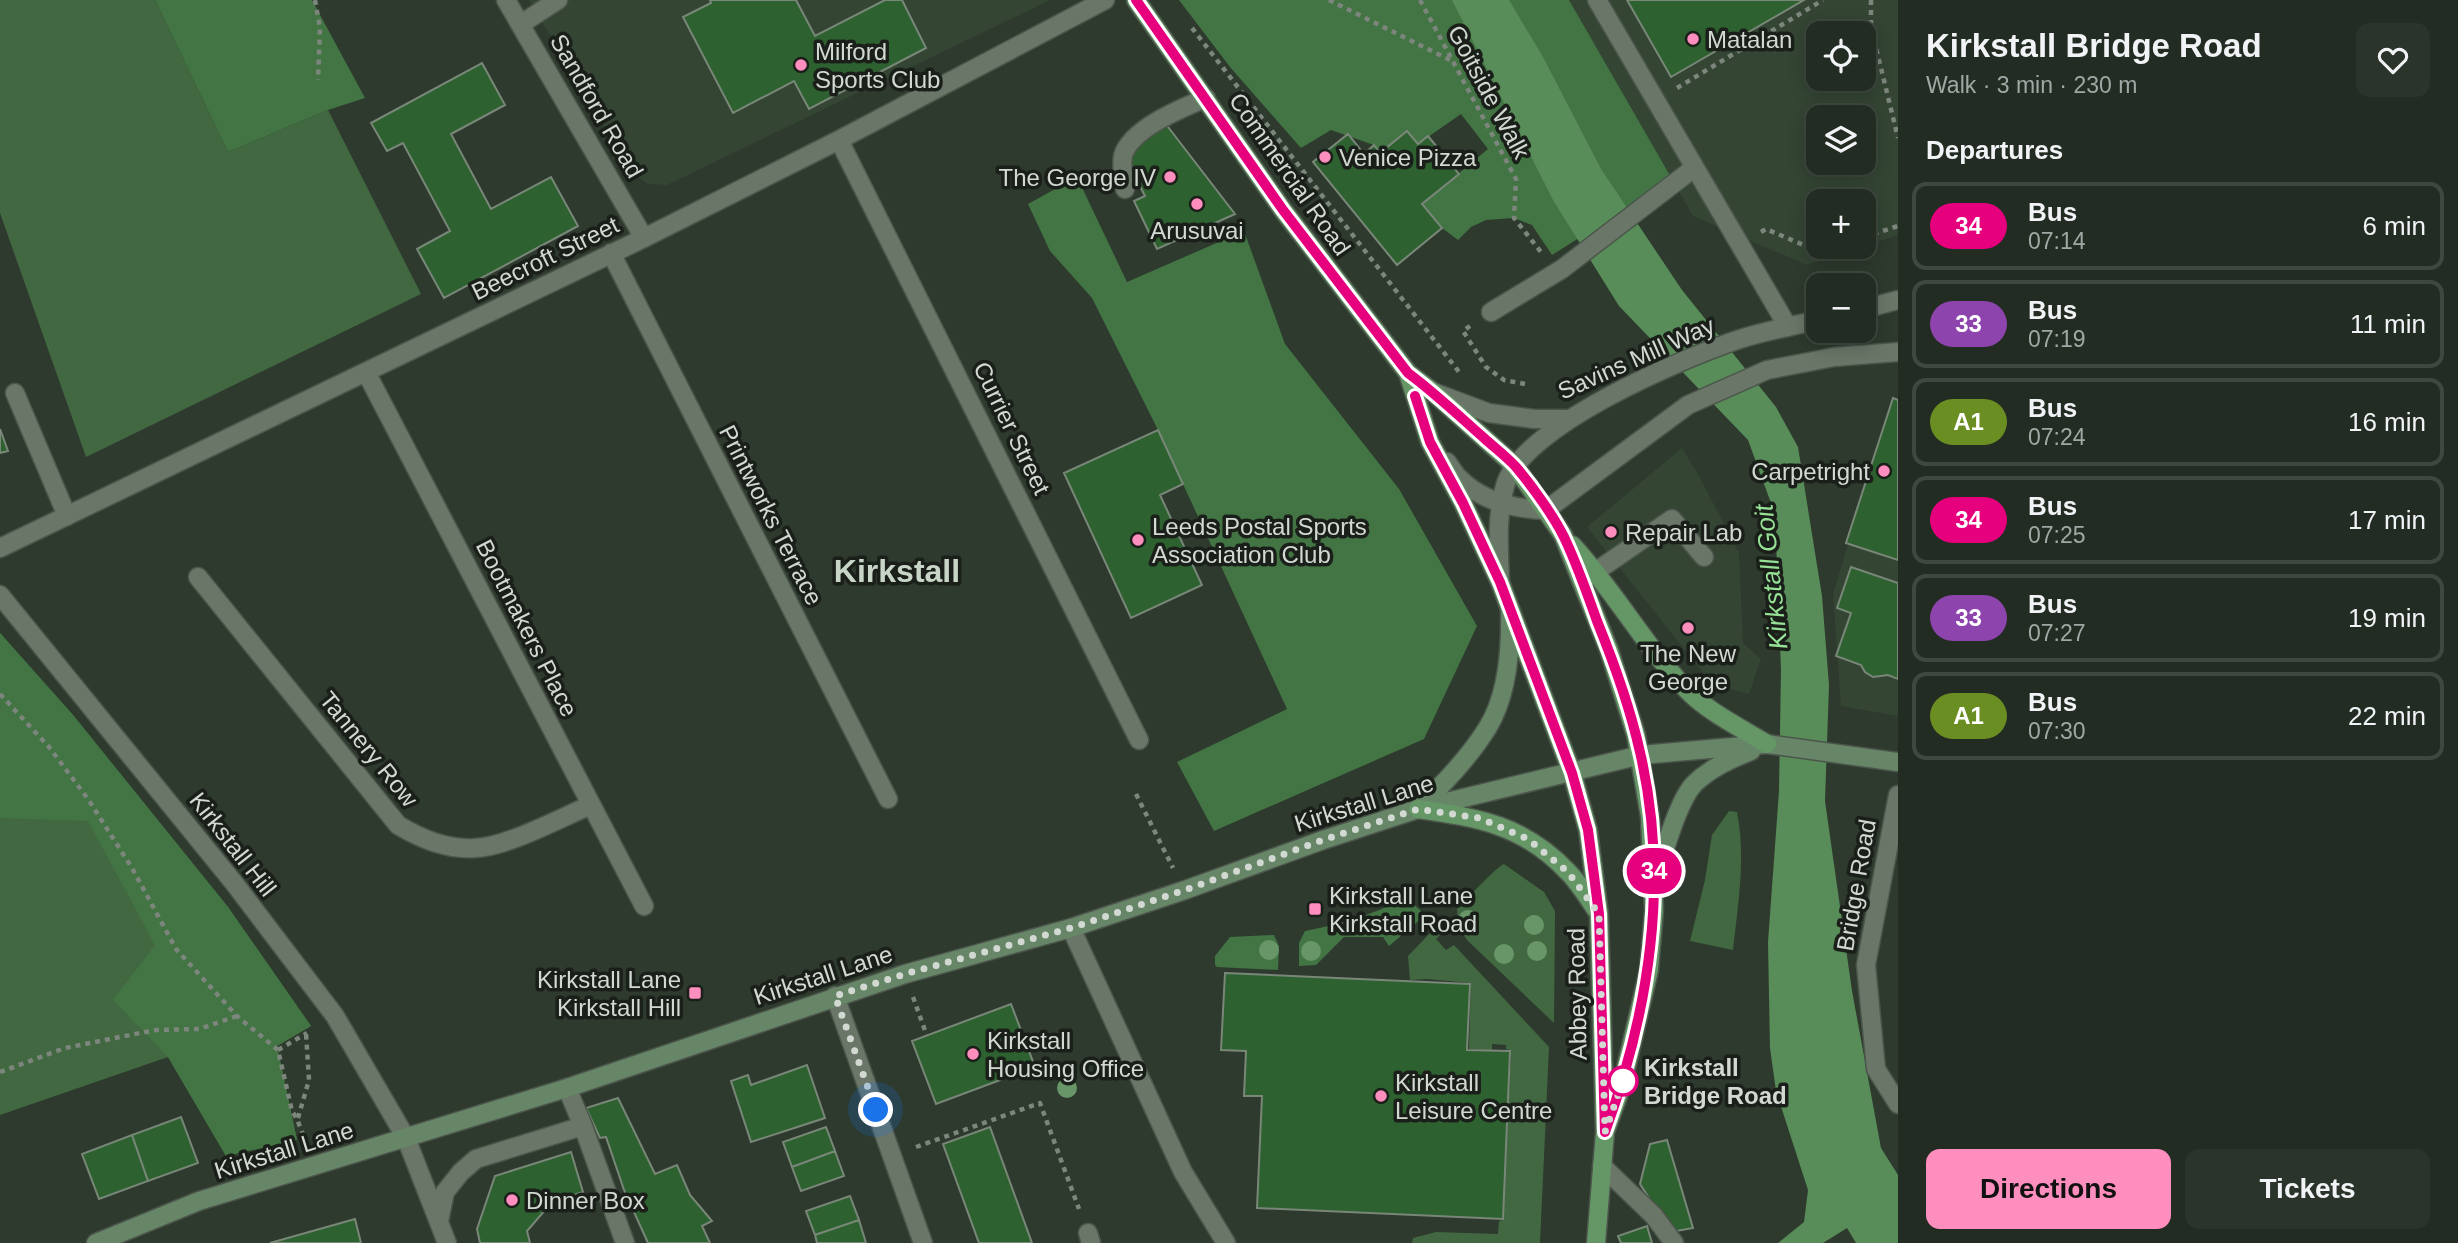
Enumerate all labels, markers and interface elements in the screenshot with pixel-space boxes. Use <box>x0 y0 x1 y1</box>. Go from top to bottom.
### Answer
street label: Goitside Walk <box>1443 21 1536 164</box>
map controls <box>1806 21 1876 343</box>
button: locate <box>1806 21 1876 91</box>
button: heart <box>2356 23 2430 97</box>
place label: Matalan <box>1707 26 1792 53</box>
text: Kirkstall Bridge Road <box>1926 27 2262 64</box>
street label: Sandford Road <box>545 29 649 183</box>
marker: Matalan <box>1685 31 1701 47</box>
place label: Milford Sports Club <box>815 38 940 93</box>
marker: Milford Sports Club <box>793 57 809 73</box>
text: Walk · 3 min · 230 m <box>1926 72 2137 98</box>
street label: Commercial Road <box>1224 88 1356 260</box>
button: layers <box>1806 105 1876 175</box>
text: Departures <box>1926 135 2063 165</box>
place label: Venice Pizza <box>1339 144 1477 171</box>
marker: Venice Pizza <box>1317 149 1333 165</box>
place label: The George IV <box>999 164 1156 191</box>
marker: The George IV <box>1162 169 1178 185</box>
button: + <box>1806 189 1876 259</box>
marker: Arusuvai <box>1189 196 1205 212</box>
text: Bus <box>2028 197 2077 227</box>
street label: Beecroft Street <box>467 211 623 305</box>
text: 6 min <box>2362 211 2426 241</box>
text: 34 <box>1955 212 1982 239</box>
place label: Arusuvai <box>1150 217 1244 244</box>
text: 07:14 <box>2028 228 2086 254</box>
button: − <box>1806 273 1876 343</box>
text: Bus <box>2028 295 2077 325</box>
text: 11 min <box>2350 309 2426 339</box>
text: 33 <box>1955 310 1982 337</box>
street label: Savins Mill Way <box>1554 311 1718 405</box>
text: 07:19 <box>2028 326 2086 352</box>
street label: Currier Street <box>968 357 1056 499</box>
text: Bus <box>2028 393 2077 423</box>
text: 16 min <box>2348 407 2426 437</box>
text: A1 <box>1953 408 1984 435</box>
street label: Printworks Terrace <box>714 421 828 609</box>
text: 07:24 <box>2028 424 2086 450</box>
place label: Carpetright <box>1751 458 1870 485</box>
marker: Carpetright <box>1876 463 1892 479</box>
text: Bus <box>2028 491 2077 521</box>
water label: Kirkstall Goit <box>1748 501 1794 651</box>
text: 17 min <box>2348 505 2426 535</box>
text: 34 <box>1955 506 1982 533</box>
place label: Leeds Postal Sports Association Club <box>1152 513 1367 568</box>
place label: Repair Lab <box>1625 519 1742 546</box>
text: 07:25 <box>2028 522 2086 548</box>
marker: Repair Lab <box>1603 524 1619 540</box>
marker: Leeds Postal Sports Association Club <box>1130 532 1146 548</box>
street label: Bootmakers Place <box>471 535 583 721</box>
district label: Kirkstall <box>834 553 960 589</box>
text: Bus <box>2028 589 2077 619</box>
text: 19 min <box>2348 603 2426 633</box>
text: 33 <box>1955 604 1982 631</box>
marker: The New George <box>1680 620 1696 636</box>
text: 07:27 <box>2028 620 2086 646</box>
place label: The New George <box>1640 640 1737 695</box>
street label: Tannery Row <box>314 686 424 812</box>
text: Bus <box>2028 687 2077 717</box>
text: 22 min <box>2348 701 2426 731</box>
text: A1 <box>1953 702 1984 729</box>
text: 07:30 <box>2028 718 2086 744</box>
street label: Kirkstall Lane <box>1291 769 1437 837</box>
street label: Kirkstall Hill <box>184 787 282 901</box>
street label: Bridge Road <box>1831 817 1881 953</box>
line badge: 34 <box>1622 848 1686 894</box>
text: 34 <box>1641 857 1667 884</box>
place label: Kirkstall Lane Kirkstall Road <box>1329 882 1477 937</box>
marker: Kirkstall Lane Kirkstall Road <box>1307 901 1323 917</box>
street label: Abbey Road <box>1562 928 1592 1060</box>
street label: Kirkstall Lane <box>750 940 896 1010</box>
place label: Kirkstall Lane Kirkstall Hill <box>537 966 681 1021</box>
marker: Kirkstall Lane Kirkstall Hill <box>687 985 703 1001</box>
place label: Kirkstall Housing Office <box>987 1027 1144 1082</box>
marker: Kirkstall Housing Office <box>965 1046 981 1062</box>
place label: Kirkstall Bridge Road <box>1644 1054 1787 1109</box>
marker: Kirkstall Bridge Road <box>1608 1066 1638 1096</box>
place label: Kirkstall Leisure Centre <box>1395 1069 1552 1124</box>
marker: Kirkstall Leisure Centre <box>1373 1088 1389 1104</box>
your location <box>858 1092 893 1127</box>
street label: Kirkstall Lane <box>211 1116 357 1184</box>
button: Directions <box>1926 1149 2171 1229</box>
button: Tickets <box>2185 1149 2430 1229</box>
place label: Dinner Box <box>526 1187 645 1214</box>
marker: Dinner Box <box>504 1192 520 1208</box>

